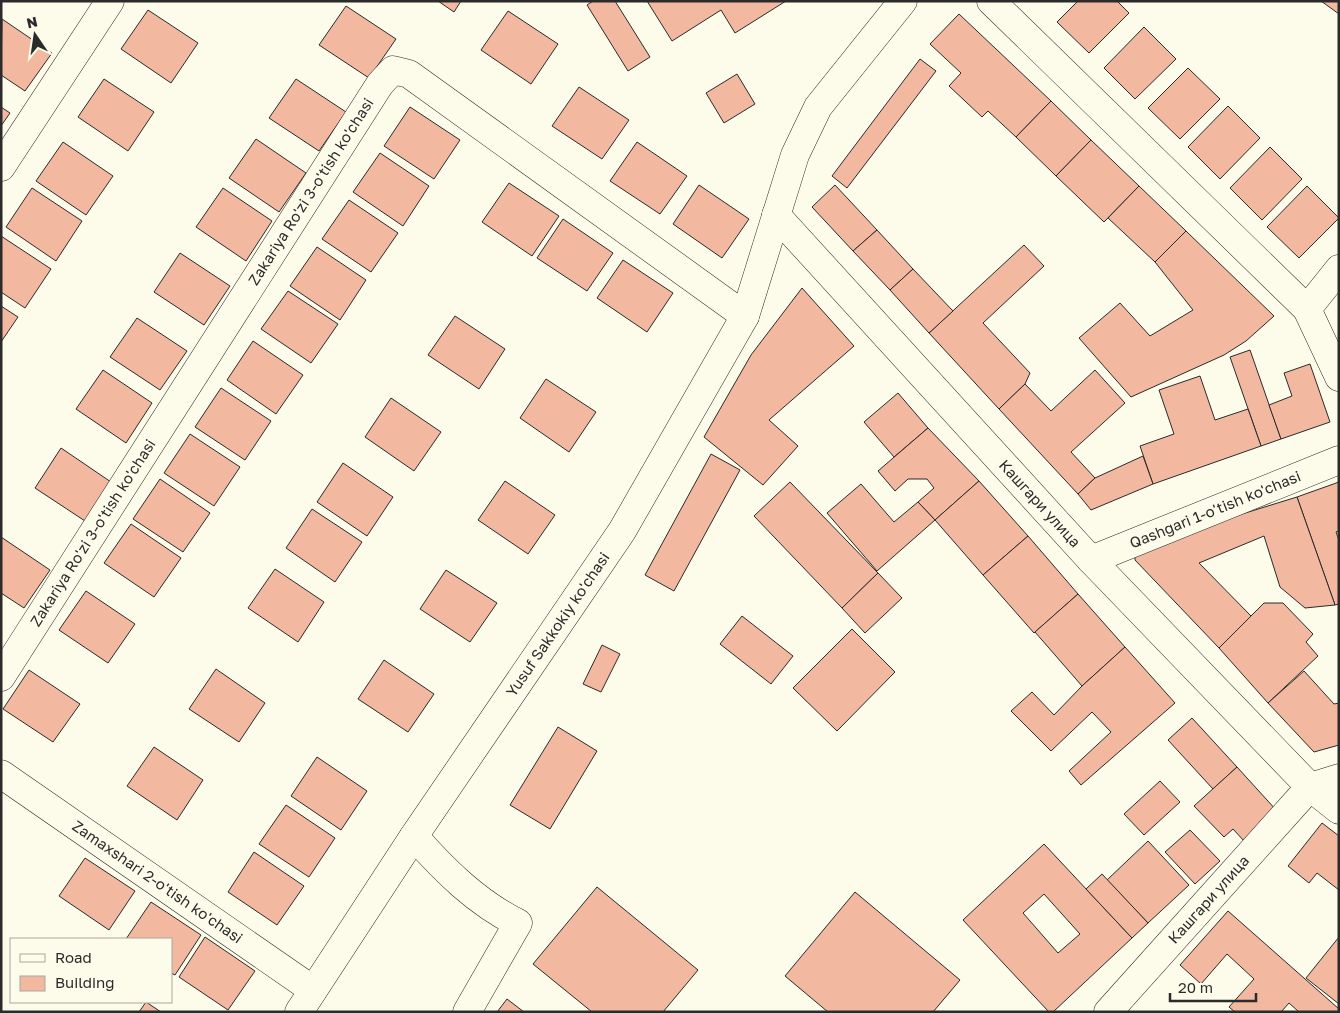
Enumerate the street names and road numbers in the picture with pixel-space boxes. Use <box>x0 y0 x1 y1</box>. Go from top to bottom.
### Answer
street label: Zakariya Ro'zi 3-o'tish ko'chasi <box>244 94 377 288</box>
street label: Zakariya Ro'zi 3-o'tish ko'chasi <box>26 435 159 629</box>
street label: Кашгари улица <box>996 456 1085 551</box>
street label: Qashgari 1-o'tish ko'chasi <box>1127 466 1303 551</box>
street label: Yusuf Sakkokiy ko'chasi <box>502 549 613 700</box>
street label: Zamaxshari 2-o'tish ko'chasi <box>69 816 246 946</box>
street label: Кашгари улица <box>1164 851 1252 947</box>

